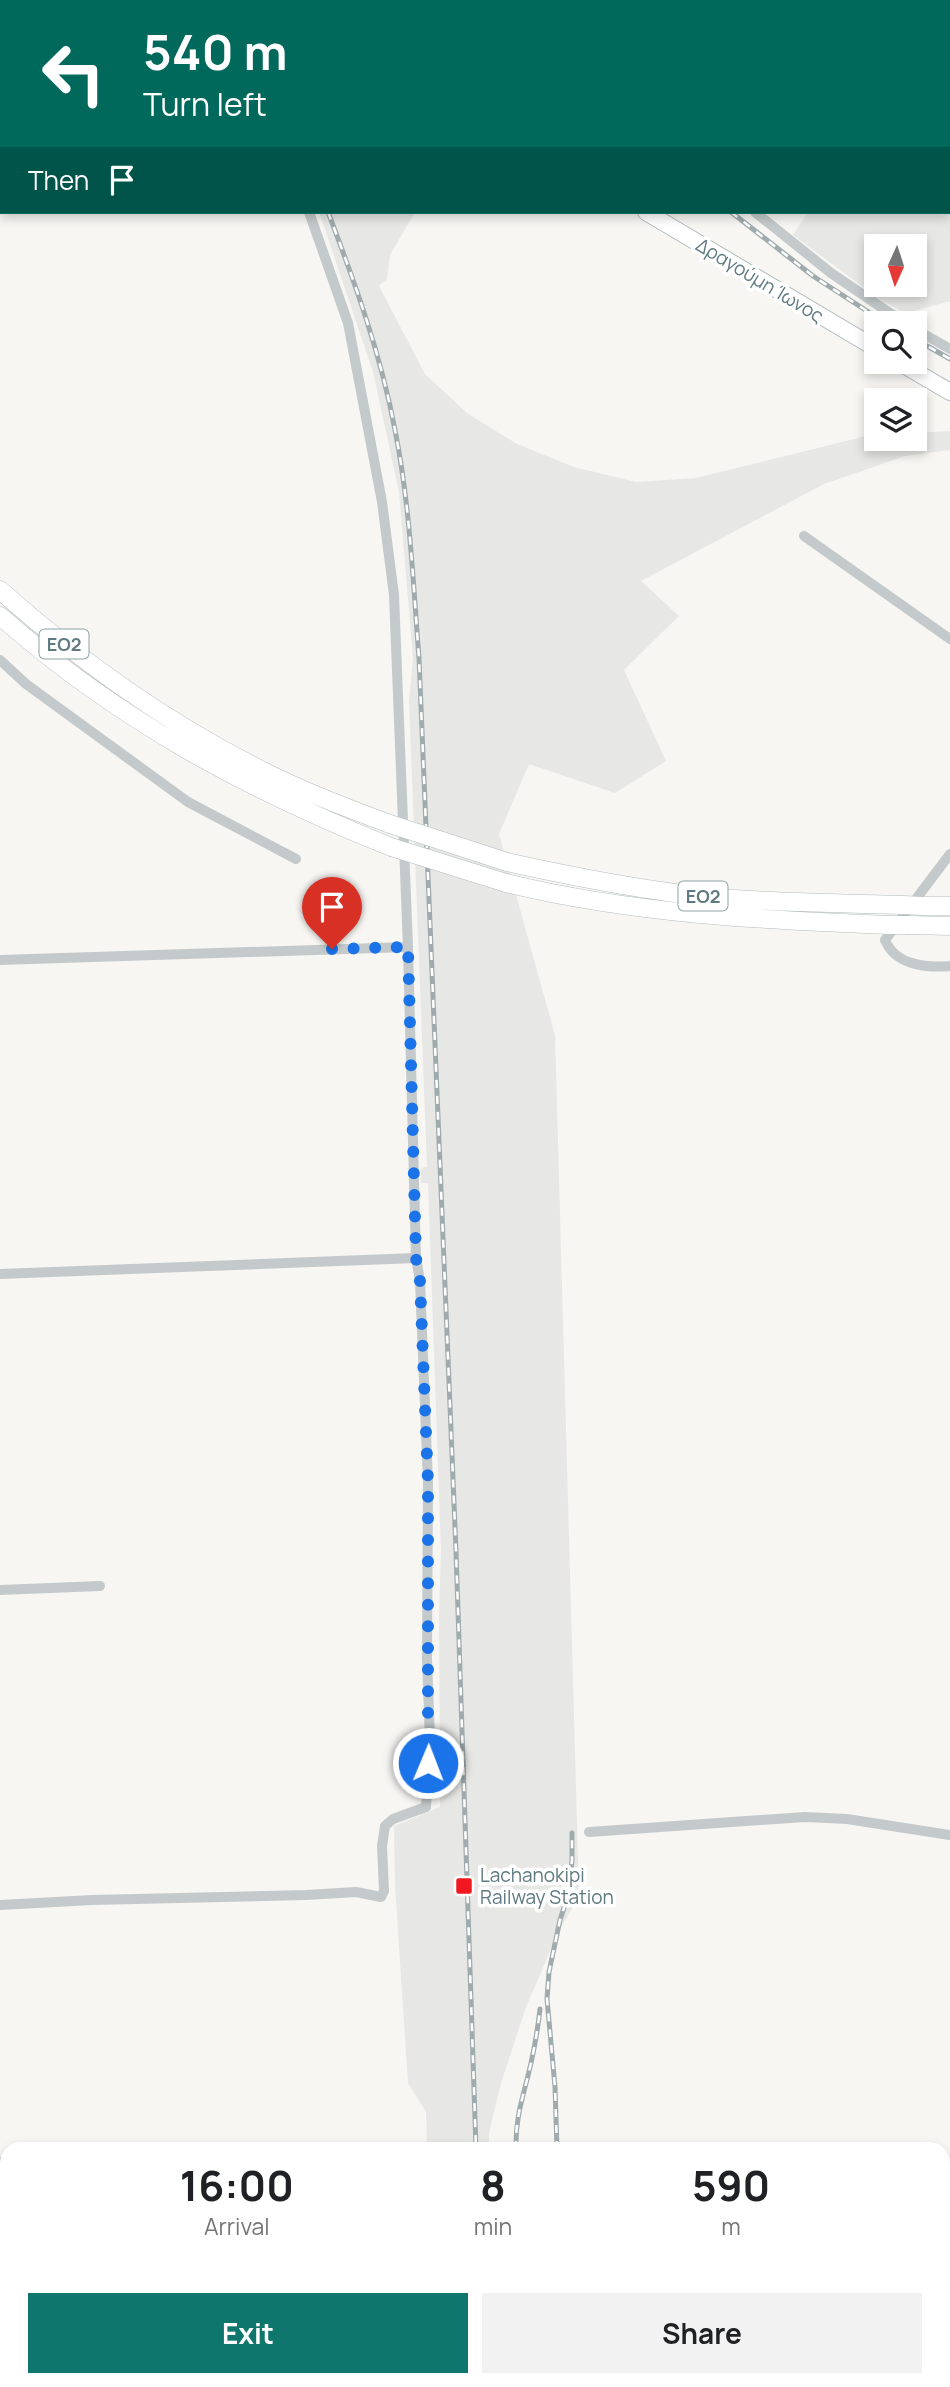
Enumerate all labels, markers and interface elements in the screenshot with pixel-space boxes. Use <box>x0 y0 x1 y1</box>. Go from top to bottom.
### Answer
text: 540 m <box>143 18 288 85</box>
icon: left <box>28 28 119 119</box>
text: Turn left <box>143 82 267 126</box>
icon: arrive <box>103 161 141 199</box>
text: Then <box>28 162 89 198</box>
street label: Δραγούμη Ίωνος <box>691 232 829 328</box>
north arrow <box>864 234 928 298</box>
map controls <box>864 234 927 451</box>
button: search <box>864 311 927 374</box>
button: layers <box>864 388 927 451</box>
road number: ΕΟ2 <box>40 630 88 658</box>
pin <box>302 877 362 949</box>
road number: ΕΟ2 <box>678 882 728 911</box>
icon: arrive <box>313 888 351 926</box>
position arrow <box>391 1726 465 1800</box>
place label: Lachanokipi Railway Station <box>480 1862 614 1910</box>
marker: Lachanokipi Railway Station <box>454 1876 474 1896</box>
text: 16:00 <box>180 2156 294 2214</box>
text: 8 <box>480 2156 506 2214</box>
text: 590 <box>692 2156 770 2214</box>
text: Arrival <box>204 2210 270 2242</box>
text: min <box>474 2210 512 2242</box>
text: m <box>721 2210 741 2242</box>
button: Exit <box>28 2293 468 2373</box>
button: Share <box>482 2293 922 2373</box>

